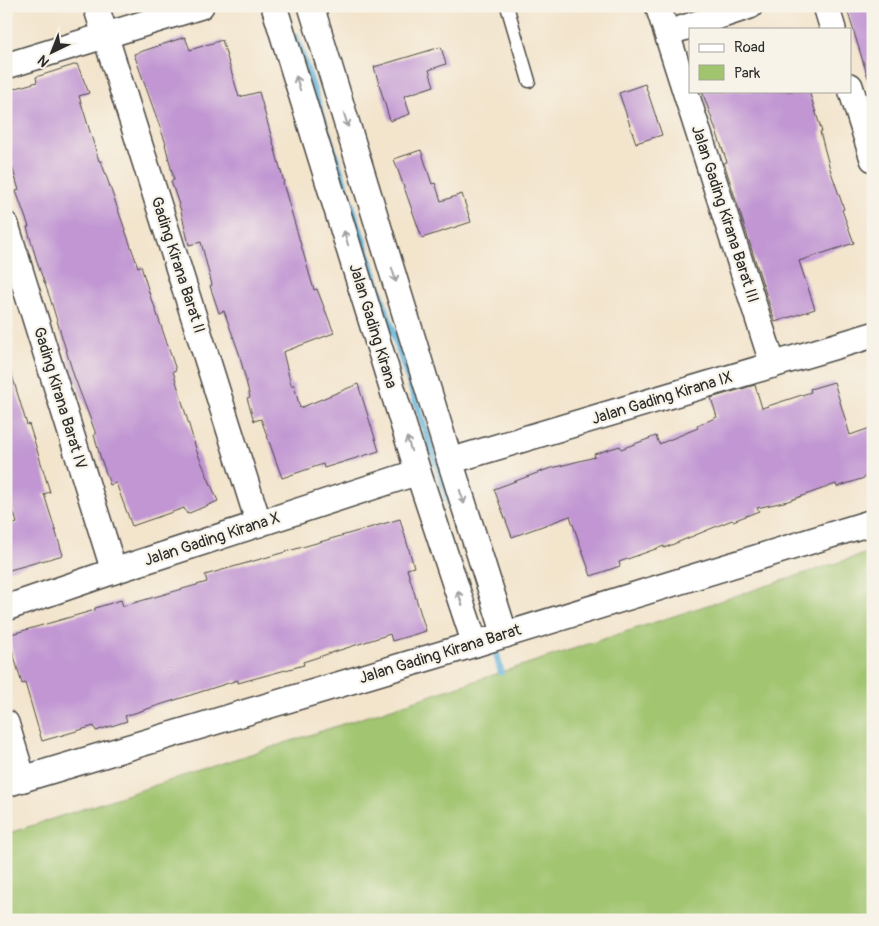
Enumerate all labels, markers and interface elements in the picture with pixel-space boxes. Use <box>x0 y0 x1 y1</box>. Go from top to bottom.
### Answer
north arrow <box>28 28 78 78</box>
legend <box>689 28 852 92</box>
text: Road <box>734 38 765 57</box>
text: N <box>34 52 53 71</box>
text: Park <box>734 64 761 83</box>
one-way arrow <box>292 75 302 91</box>
one-way arrow <box>342 111 351 127</box>
street label: Jalan Gading Kirana Barat III <box>687 123 763 305</box>
street label: Gading Kirana Barat II <box>146 194 210 336</box>
one-way arrow <box>340 231 350 247</box>
street label: Jalan Gading Kirana <box>345 261 401 391</box>
one-way arrow <box>389 267 399 283</box>
street label: Gading Kirana Barat IV <box>29 325 91 471</box>
street label: Jalan Gading Kirana IX <box>589 367 735 429</box>
one-way arrow <box>404 436 414 452</box>
one-way arrow <box>457 489 467 505</box>
street label: Jalan Gading Kirana X <box>141 508 283 570</box>
one-way arrow <box>454 590 464 606</box>
street label: Jalan Gading Kirana Barat <box>357 620 524 688</box>

